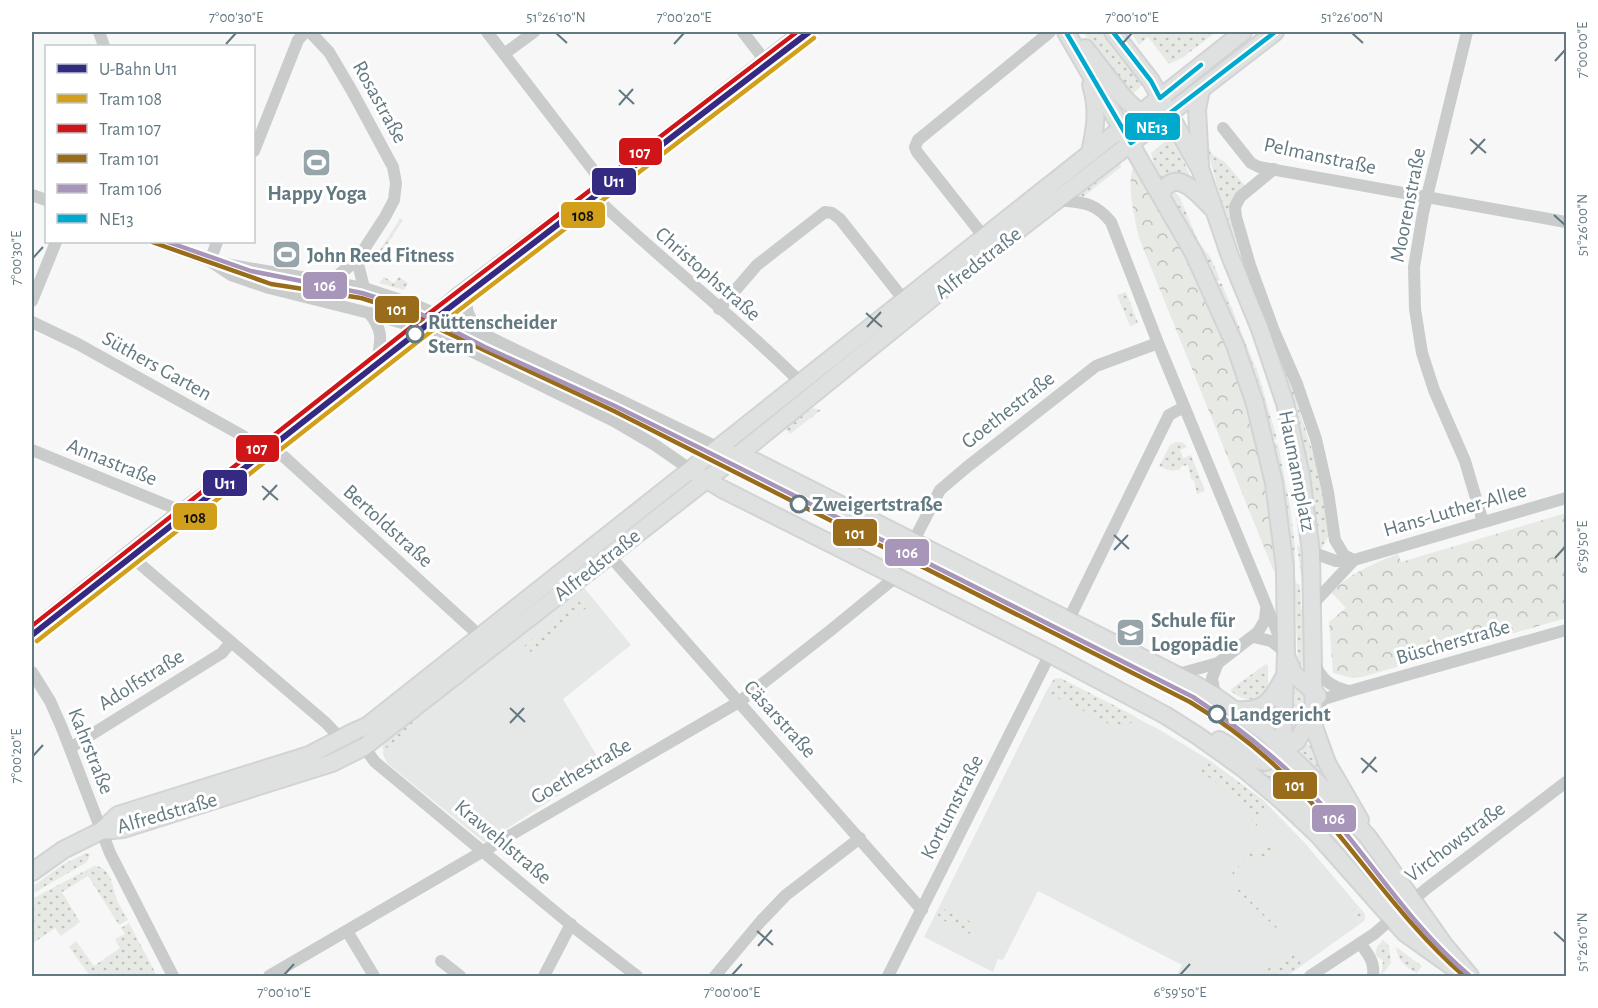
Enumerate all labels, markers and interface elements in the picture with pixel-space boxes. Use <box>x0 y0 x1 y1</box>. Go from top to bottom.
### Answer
text: 7°00'30"E <box>209 10 263 25</box>
text: 51°26'10"N <box>526 10 586 25</box>
text: 7°00'20"E <box>656 10 712 25</box>
text: 7°00'10"E <box>1105 10 1159 25</box>
text: 51°26'00"N <box>1321 10 1383 25</box>
text: 7°00'00"E <box>1575 22 1590 78</box>
legend <box>45 45 255 243</box>
street label: Rosastraße <box>349 57 411 147</box>
text: U-Bahn U11 <box>99 61 178 79</box>
text: Tram 108 <box>99 91 162 109</box>
line badge: NE13 <box>1124 112 1181 141</box>
text: NE13 <box>1136 120 1168 136</box>
text: Tram 107 <box>99 121 161 139</box>
street label: Pelmanstraße <box>1262 134 1378 178</box>
line badge: 107 <box>618 137 663 166</box>
text: 107 <box>629 145 651 161</box>
sports icon: Happy Yoga <box>301 146 333 178</box>
street label: Moorenstraße <box>1387 146 1429 264</box>
text: Tram 101 <box>99 151 160 169</box>
line badge: U11 <box>591 167 637 196</box>
text: U11 <box>603 174 625 190</box>
text: Tram 106 <box>99 181 162 199</box>
place label: Happy Yoga <box>267 183 367 204</box>
text: 51°26'00"N <box>1575 194 1590 256</box>
line badge: 108 <box>560 201 606 229</box>
text: 108 <box>572 208 594 224</box>
text: NE13 <box>99 211 134 229</box>
street label: Christophstraße <box>651 223 765 325</box>
street label: Alfredstraße <box>931 223 1025 303</box>
text: 7°00'30"E <box>9 231 24 285</box>
sports icon: John Reed Fitness <box>270 239 302 271</box>
place label: John Reed Fitness <box>307 245 454 266</box>
line badge: 106 <box>302 271 348 300</box>
text: 106 <box>314 278 336 294</box>
line badge: 101 <box>374 295 420 324</box>
text: 101 <box>387 302 407 318</box>
place label: Rüttenscheider Stern <box>428 312 558 357</box>
marker: Rüttenscheider Stern <box>406 325 424 343</box>
street label: Süthers Garten <box>99 327 215 405</box>
street label: Goethestraße <box>958 367 1058 453</box>
street label: Haumannplatz <box>1275 409 1319 533</box>
street label: Annastraße <box>64 434 160 490</box>
line badge: 107 <box>235 434 280 463</box>
text: 107 <box>246 441 268 457</box>
line badge: U11 <box>202 469 248 497</box>
text: U11 <box>214 476 236 492</box>
street label: Hans-Luther-Allee <box>1381 480 1529 540</box>
street label: Bertoldstraße <box>339 481 437 571</box>
place label: Zweigertstraße <box>812 494 943 515</box>
marker: Zweigertstraße <box>790 495 808 513</box>
line badge: 108 <box>172 502 218 531</box>
text: 108 <box>184 510 206 526</box>
line badge: 101 <box>832 518 878 547</box>
text: 6°59'50"E <box>1575 521 1590 573</box>
street label: Alfredstraße <box>550 525 644 605</box>
text: 101 <box>845 526 865 542</box>
line badge: 106 <box>884 538 930 567</box>
text: 106 <box>896 545 918 561</box>
place label: Schule für Logopädie <box>1151 610 1239 655</box>
school or university icon: Schule für Logopädie <box>1114 616 1146 648</box>
street label: Büscherstraße <box>1394 616 1512 668</box>
street label: Adolfstraße <box>94 646 188 714</box>
street label: Cäsarstraße <box>740 676 820 762</box>
place label: Landgericht <box>1230 704 1331 725</box>
street label: Kahrstraße <box>64 705 118 797</box>
marker: Landgericht <box>1208 705 1226 723</box>
text: 7°00'20"E <box>9 728 24 784</box>
street label: Goethestraße <box>527 734 635 808</box>
street label: Kortumstraße <box>917 751 987 863</box>
line badge: 101 <box>1272 771 1318 800</box>
text: 101 <box>1285 778 1305 794</box>
street label: Alfredstraße <box>115 789 219 837</box>
street label: Krawehlstraße <box>451 796 555 888</box>
street label: Virchowstraße <box>1401 798 1509 886</box>
line badge: 106 <box>1311 804 1357 833</box>
text: 106 <box>1323 811 1345 827</box>
text: 51°26'10"N <box>1575 912 1590 972</box>
text: 7°00'10"E <box>257 985 311 1000</box>
text: 7°00'00"E <box>704 985 760 1000</box>
text: 6°59'50"E <box>1154 985 1206 1000</box>

